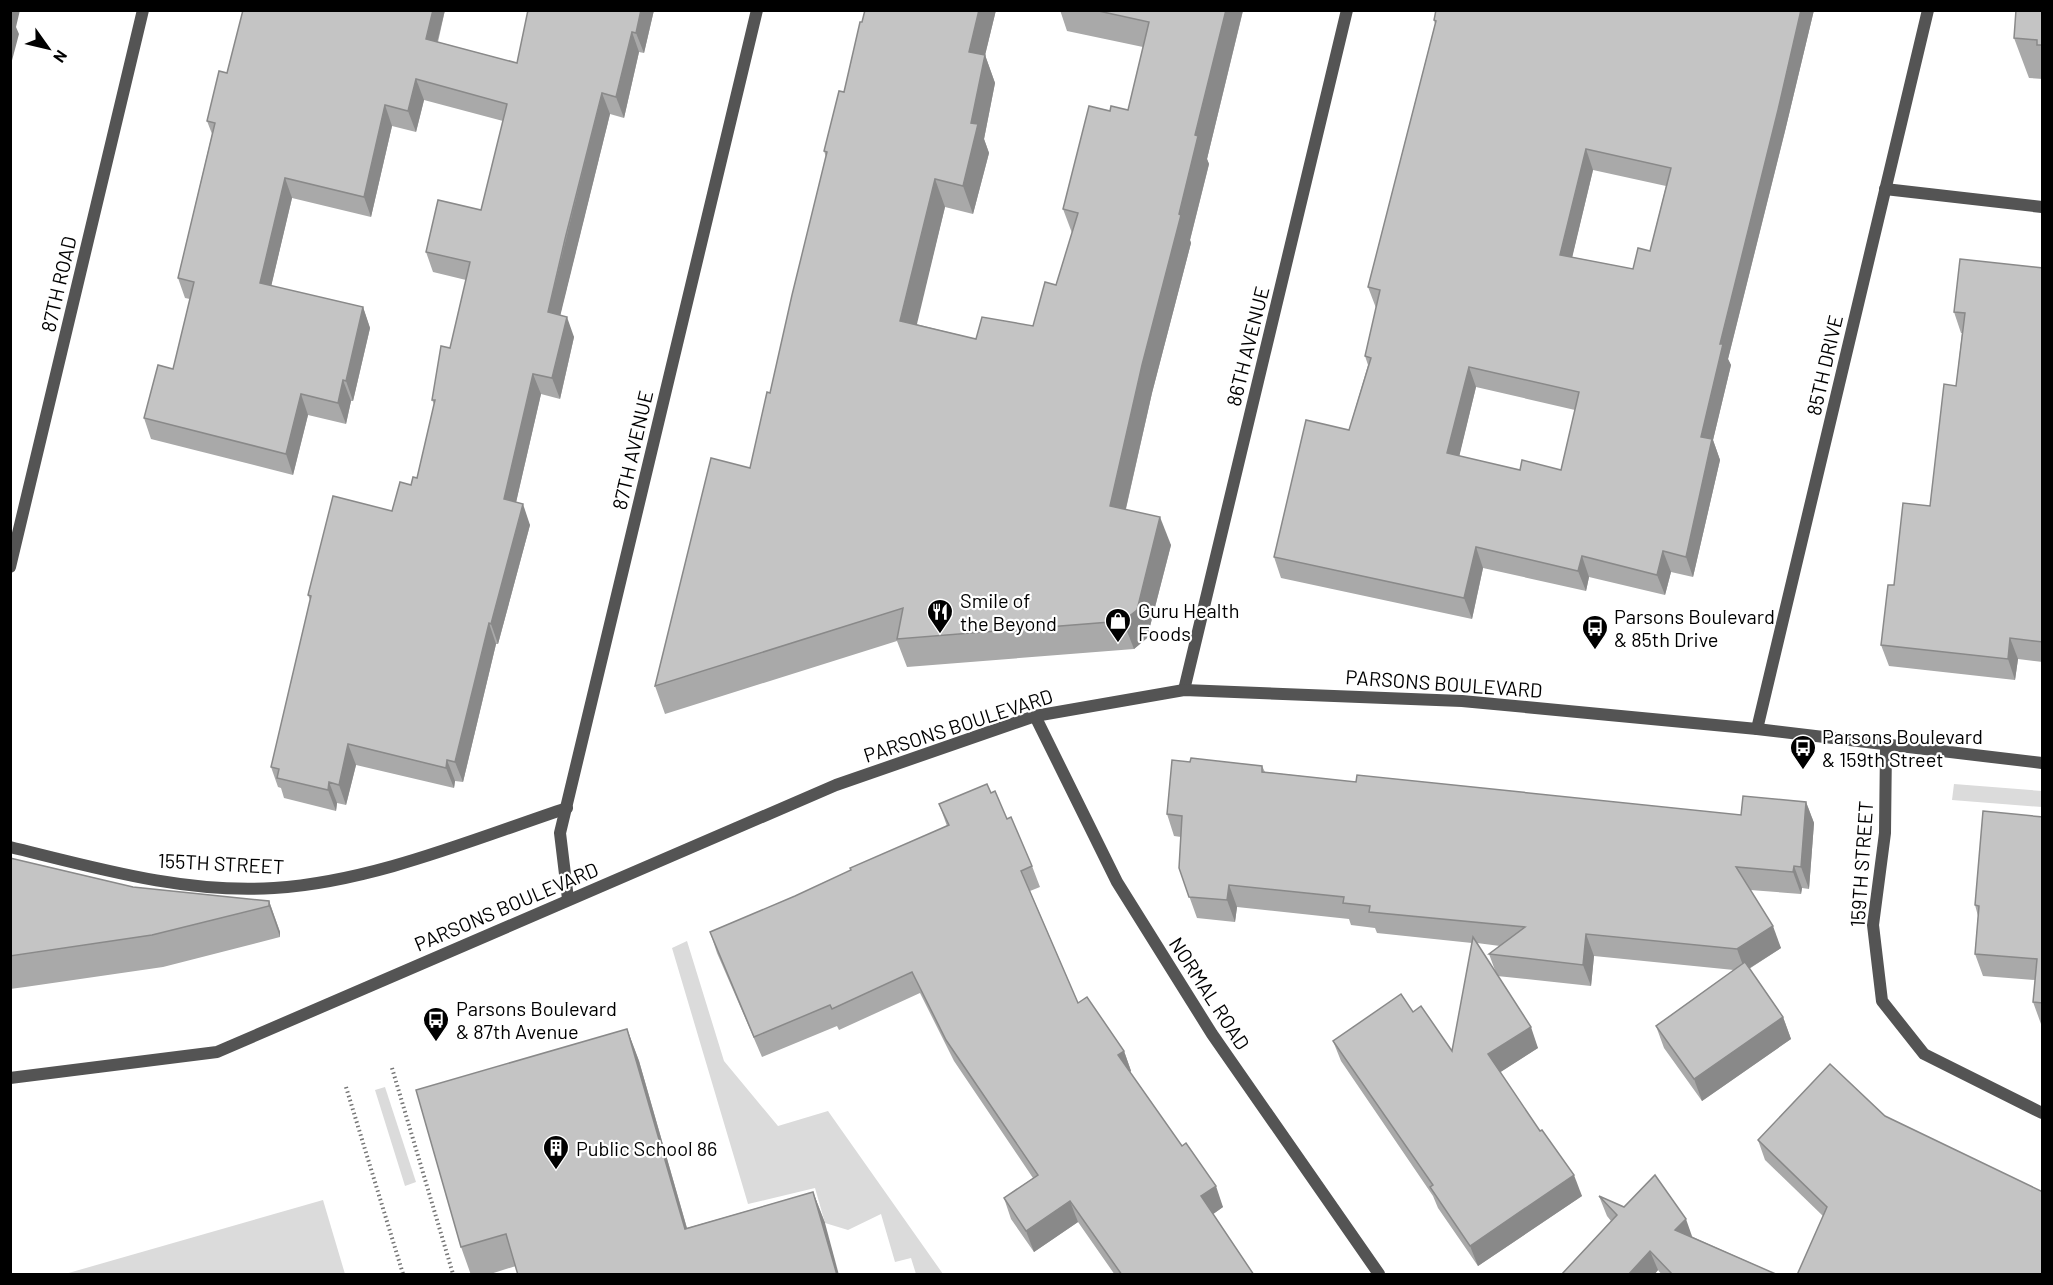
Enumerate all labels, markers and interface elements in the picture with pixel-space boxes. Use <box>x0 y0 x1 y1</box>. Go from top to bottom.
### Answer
north arrow <box>18 18 78 78</box>
text: N <box>50 47 72 66</box>
street label: 87TH ROAD <box>35 234 81 334</box>
street label: 86TH AVENUE <box>1221 284 1273 408</box>
street label: 85TH DRIVE <box>1801 312 1847 418</box>
street label: 87TH AVENUE <box>607 388 657 512</box>
place label: Smile of the Beyond <box>960 588 1057 635</box>
restaurant icon: Smile of the Beyond <box>925 597 955 635</box>
place label: Guru Health Foods <box>1138 598 1240 645</box>
place label: Parsons Boulevard & 85th Drive <box>1614 604 1775 651</box>
shop icon: Guru Health Foods <box>1103 606 1133 644</box>
bus stop icon: Parsons Boulevard & 85th Drive <box>1580 613 1610 651</box>
street label: PARSONS BOULEVARD <box>1345 664 1543 702</box>
street label: PARSONS BOULEVARD <box>860 683 1056 767</box>
place label: Parsons Boulevard & 159th Street <box>1822 724 1983 771</box>
bus stop icon: Parsons Boulevard & 159th Street <box>1788 733 1818 771</box>
street label: 159TH STREET <box>1845 800 1877 928</box>
street label: 155TH STREET <box>157 848 285 878</box>
street label: PARSONS BOULEVARD <box>410 856 602 956</box>
street label: NORMAL ROAD <box>1165 932 1255 1054</box>
place label: Parsons Boulevard & 87th Avenue <box>456 996 617 1043</box>
bus stop icon: Parsons Boulevard & 87th Avenue <box>421 1005 451 1043</box>
building icon: Public School 86 <box>541 1133 571 1171</box>
place label: Public School 86 <box>576 1136 717 1160</box>

